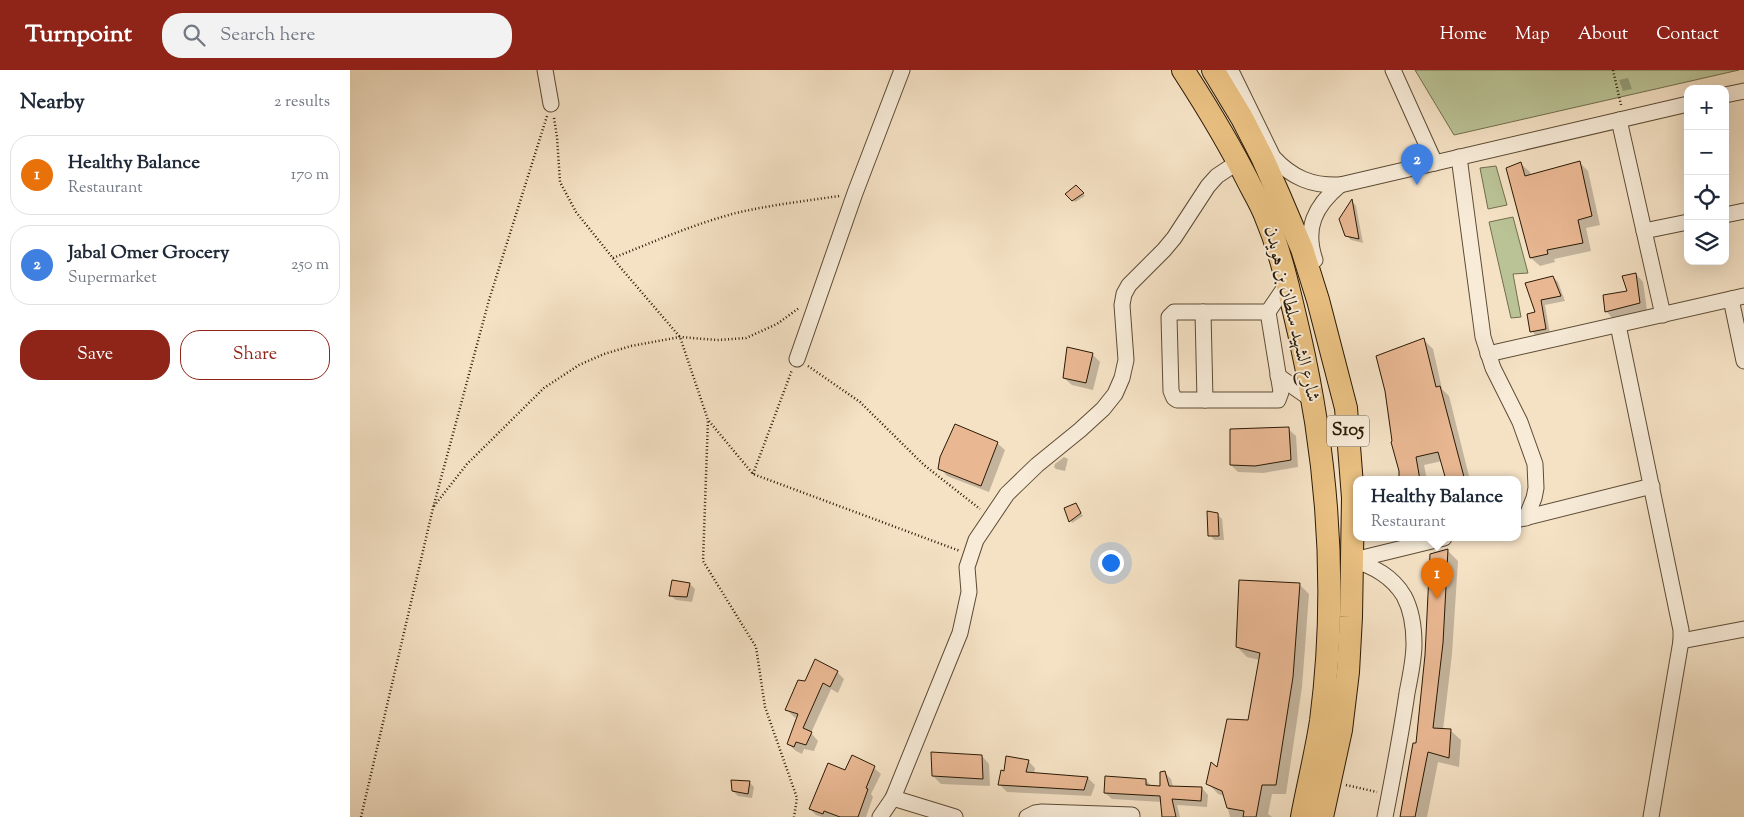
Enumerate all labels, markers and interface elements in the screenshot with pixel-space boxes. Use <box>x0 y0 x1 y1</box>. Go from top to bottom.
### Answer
search box <box>162 13 512 58</box>
text: Turnpoint <box>25 18 132 52</box>
icon: search <box>180 21 208 49</box>
text: Search here <box>220 22 315 49</box>
text: Home <box>1440 22 1487 48</box>
text: Map <box>1515 22 1550 48</box>
text: About <box>1578 22 1628 48</box>
text: Contact <box>1656 22 1719 48</box>
map controls <box>1684 85 1729 265</box>
button: + <box>1684 85 1729 130</box>
text: Nearby <box>20 88 85 118</box>
text: 2 results <box>274 91 330 114</box>
button: − <box>1684 130 1729 175</box>
pin: 2 <box>1401 144 1433 185</box>
text: Healthy Balance <box>68 150 200 177</box>
text: 1 <box>34 164 40 187</box>
text: 170 m <box>291 164 329 187</box>
button: locate <box>1684 175 1729 220</box>
text: Restaurant <box>68 177 143 200</box>
button: layers <box>1684 220 1729 265</box>
street label: شارع الشهيد سلطان بن هويدن <box>1256 223 1326 405</box>
text: Jabal Omer Grocery <box>68 240 229 267</box>
text: 2 <box>33 254 41 277</box>
text: 250 m <box>291 254 329 277</box>
text: Supermarket <box>68 267 157 290</box>
button: Save <box>20 330 170 380</box>
button: Share <box>180 330 330 380</box>
road number: S105 <box>1327 416 1369 446</box>
popup <box>1353 476 1521 541</box>
text: Healthy Balance <box>1371 484 1503 511</box>
text: Restaurant <box>1371 511 1446 534</box>
your location <box>1098 550 1124 576</box>
pin: 1 <box>1421 558 1453 599</box>

